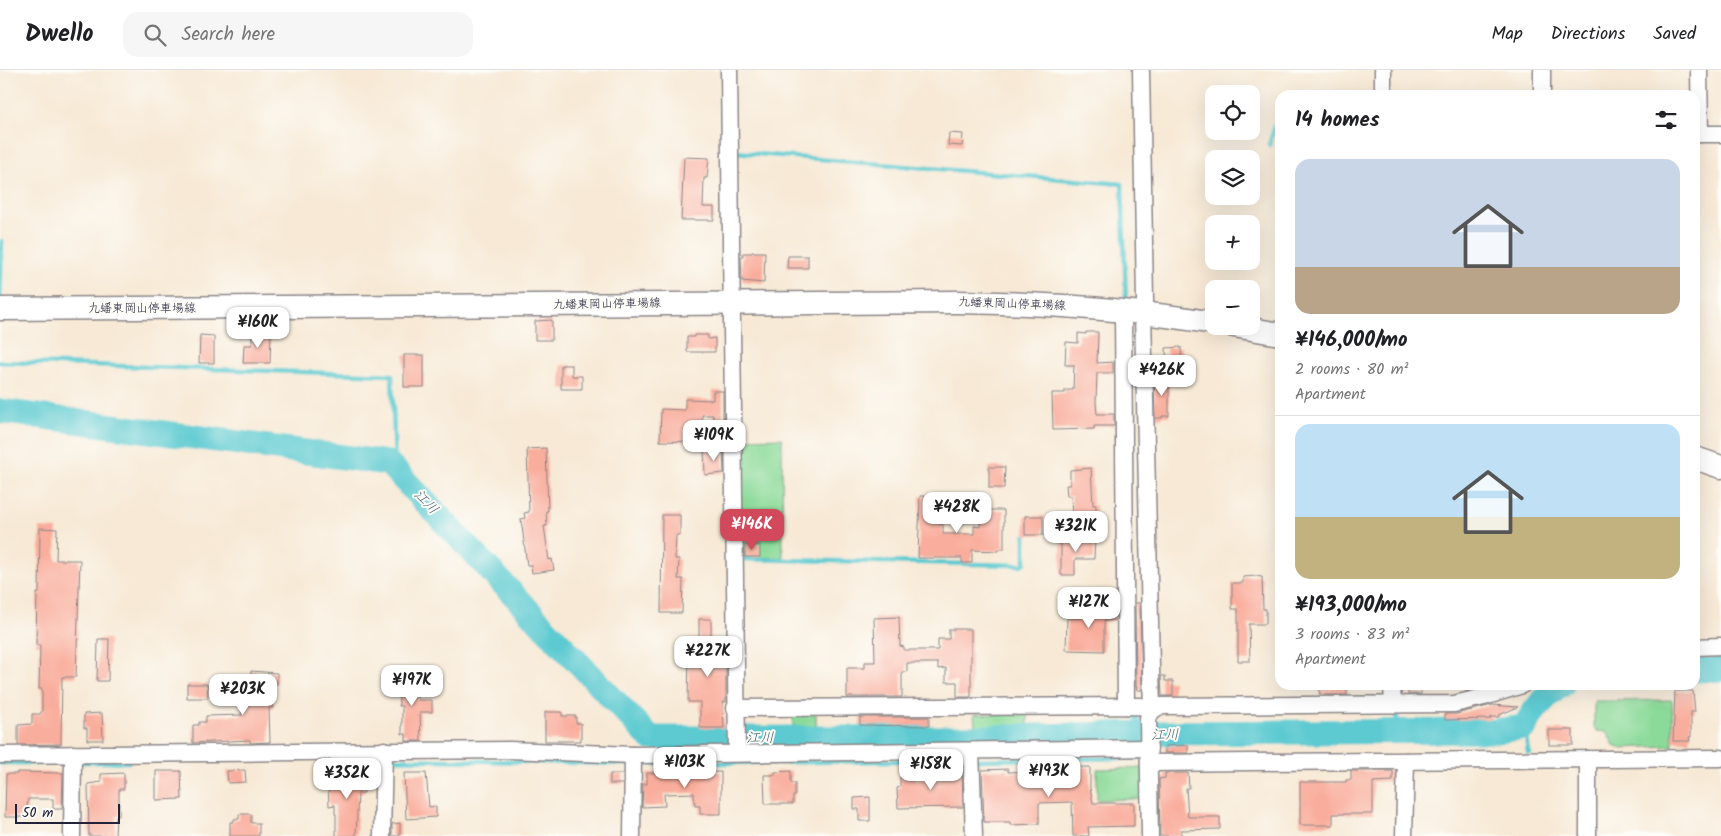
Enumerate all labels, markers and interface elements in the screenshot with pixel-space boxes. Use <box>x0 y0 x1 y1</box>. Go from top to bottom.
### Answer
search box <box>123 12 473 57</box>
text: Dwello <box>25 15 93 54</box>
text: Search here <box>181 20 275 50</box>
text: Map <box>1491 20 1523 49</box>
text: Directions <box>1551 20 1625 49</box>
text: Saved <box>1653 20 1696 49</box>
icon: search <box>141 21 169 49</box>
map controls <box>1205 85 1260 335</box>
button: locate <box>1205 85 1260 140</box>
text: 14 homes <box>1295 104 1380 137</box>
icon: filters <box>1652 106 1680 134</box>
button: layers <box>1205 150 1260 205</box>
icon: home <box>1443 191 1533 281</box>
button: + <box>1205 215 1260 270</box>
button: − <box>1205 280 1260 335</box>
street label: 九蟠東岡山停車場線 <box>958 293 1066 315</box>
street label: 九蟠東岡山停車場線 <box>553 294 661 314</box>
street label: 九蟠東岡山停車場線 <box>88 299 196 318</box>
pin: ¥160K <box>223 306 293 349</box>
text: ¥160K <box>237 310 279 335</box>
text: ¥146,000/mo <box>1295 324 1408 357</box>
pin: ¥426K <box>1127 354 1197 397</box>
text: 2 rooms · 80 m² <box>1295 357 1408 382</box>
text: ¥426K <box>1139 358 1185 383</box>
text: Apartment <box>1295 382 1366 407</box>
pin: ¥109K <box>679 420 749 462</box>
text: ¥109K <box>694 423 734 448</box>
icon: home <box>1443 457 1533 547</box>
water label: 江川 <box>408 484 444 520</box>
pin: ¥428K <box>922 492 992 534</box>
text: ¥428K <box>934 495 980 520</box>
pin: ¥146K <box>717 508 787 551</box>
pin: ¥321K <box>1041 510 1111 553</box>
text: ¥146K <box>731 512 773 537</box>
text: ¥321K <box>1055 514 1097 539</box>
pin: ¥127K <box>1054 586 1124 629</box>
text: ¥193,000/mo <box>1295 589 1407 622</box>
text: ¥127K <box>1068 590 1110 615</box>
text: 3 rooms · 83 m² <box>1295 622 1409 647</box>
pin: ¥227K <box>673 636 743 678</box>
text: ¥227K <box>685 639 731 664</box>
text: Apartment <box>1295 647 1366 672</box>
pin: ¥197K <box>377 664 447 707</box>
text: ¥197K <box>392 668 432 693</box>
pin: ¥203K <box>208 674 278 716</box>
text: ¥203K <box>220 677 266 702</box>
water label: 江川 <box>1151 724 1179 746</box>
water label: 江川 <box>746 727 774 749</box>
pin: ¥103K <box>650 746 720 789</box>
pin: ¥158K <box>896 748 966 791</box>
text: ¥103K <box>664 750 706 775</box>
text: ¥158K <box>910 752 952 777</box>
pin: ¥193K <box>1014 756 1084 798</box>
pin: ¥352K <box>312 758 382 800</box>
text: ¥193K <box>1028 759 1070 784</box>
text: ¥352K <box>324 761 370 786</box>
scale bar <box>15 801 120 824</box>
text: 50 m <box>22 802 53 824</box>

